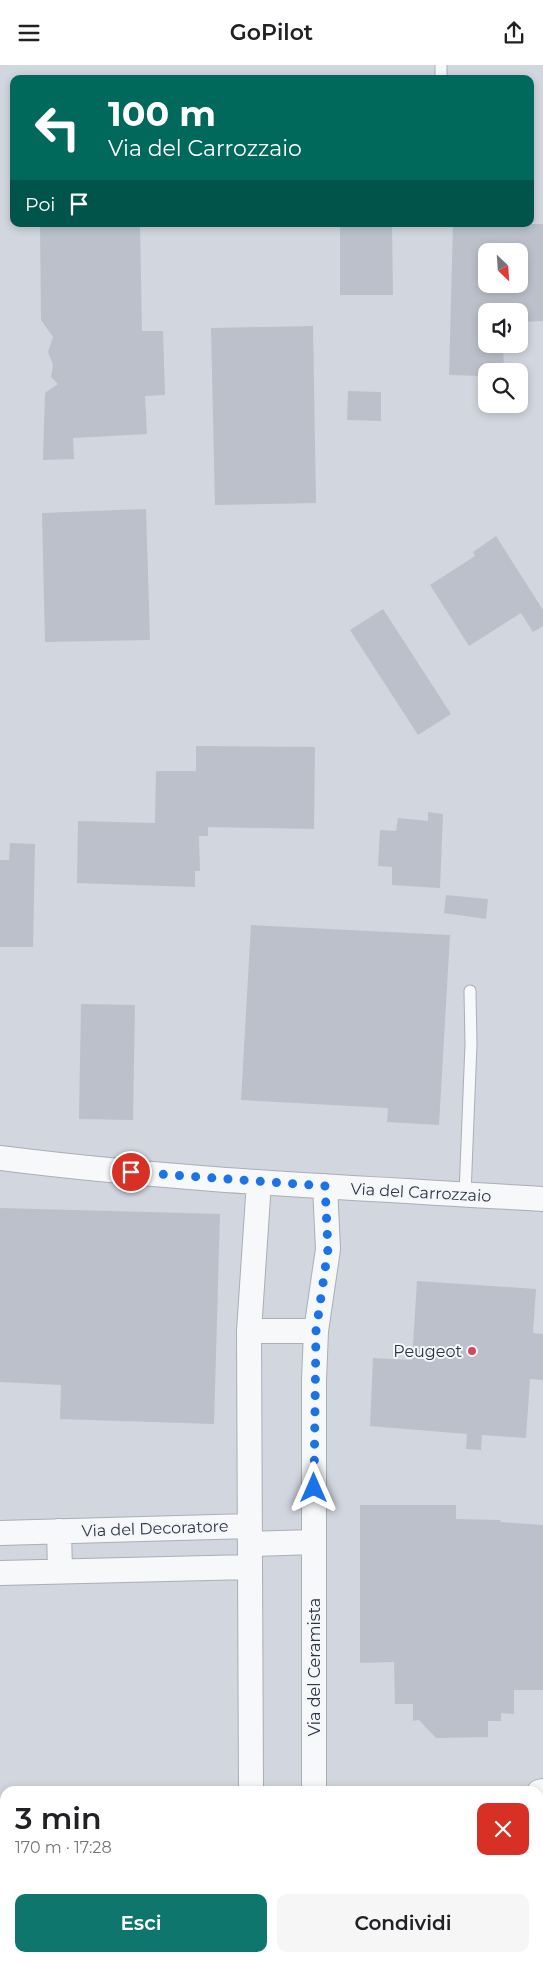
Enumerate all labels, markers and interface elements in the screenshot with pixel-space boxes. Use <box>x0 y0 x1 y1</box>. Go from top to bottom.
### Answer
icon: menu <box>15 19 43 47</box>
text: GoPilot <box>230 19 313 46</box>
icon: share <box>500 19 528 47</box>
text: 100 m <box>108 92 216 135</box>
icon: left <box>25 95 90 160</box>
text: Via del Carrozzaio <box>108 135 302 162</box>
icon: arrive <box>65 190 93 218</box>
text: Poi <box>25 193 55 216</box>
north arrow <box>478 243 528 293</box>
map controls <box>478 243 528 413</box>
button: sound <box>478 303 528 353</box>
button: search <box>478 363 528 413</box>
pin <box>110 1151 152 1193</box>
icon: arrive <box>117 1158 145 1186</box>
street label: Via del Carrozzaio <box>350 1179 492 1206</box>
place label: Peugeot <box>393 1342 462 1361</box>
marker: Peugeot <box>466 1345 478 1357</box>
position arrow <box>287 1461 339 1513</box>
street label: Via del Decoratore <box>81 1516 229 1541</box>
street label: Via del Ceramista <box>305 1598 324 1736</box>
text: 3 min <box>15 1800 102 1837</box>
button: close <box>477 1803 529 1855</box>
text: 170 m · 17:28 <box>15 1838 112 1857</box>
button: Esci <box>15 1894 267 1952</box>
button: Condividi <box>277 1894 529 1952</box>

